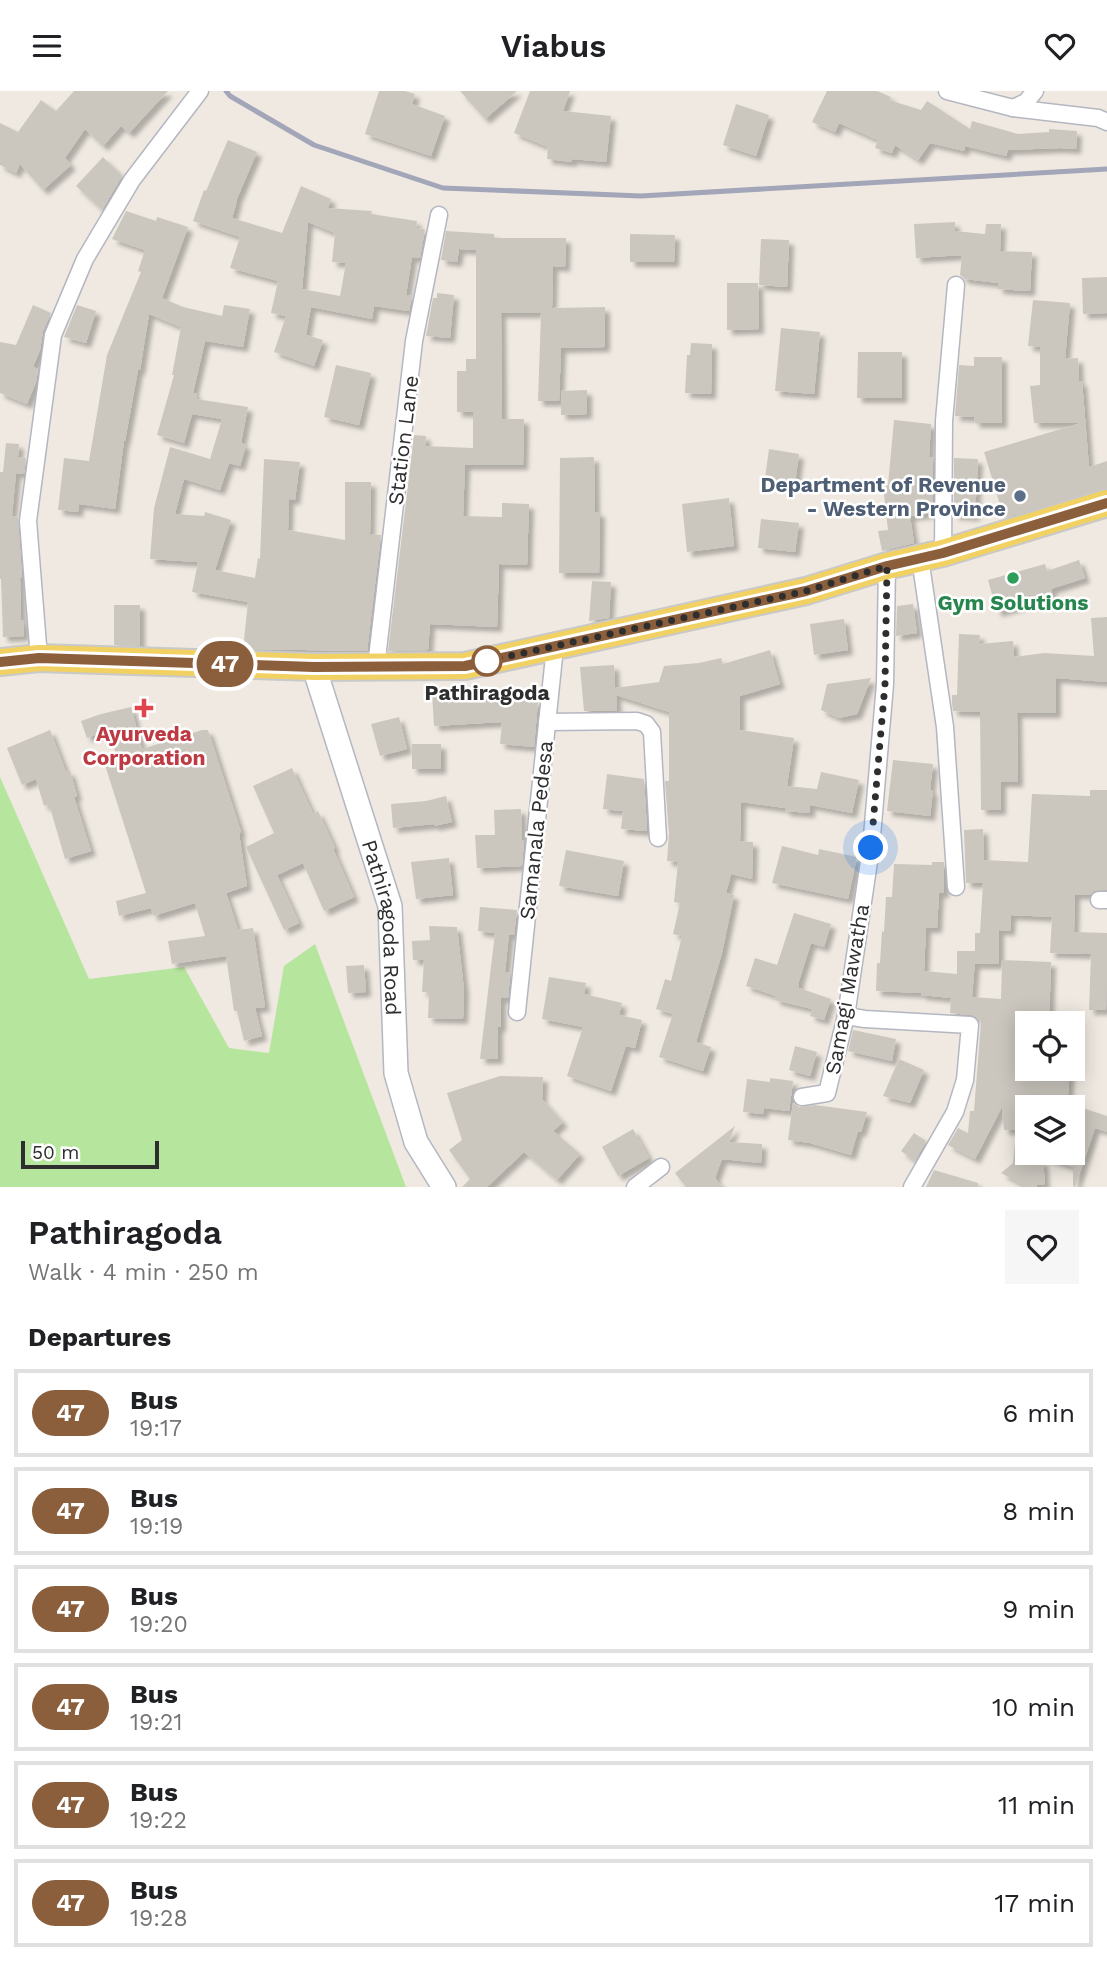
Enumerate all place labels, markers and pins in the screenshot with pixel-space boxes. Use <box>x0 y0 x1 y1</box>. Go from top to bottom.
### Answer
place label: Department of Revenue - Western Province <box>761 472 1006 521</box>
marker: Department of Revenue - Western Province <box>1012 488 1028 504</box>
marker: Gym Solutions <box>1005 570 1021 586</box>
place label: Gym Solutions <box>938 590 1088 615</box>
marker: Pathiragoda <box>472 646 502 676</box>
place label: Pathiragoda <box>424 680 550 705</box>
marker: Ayurveda Corporation <box>134 698 154 718</box>
place label: Ayurveda Corporation <box>82 721 206 770</box>

